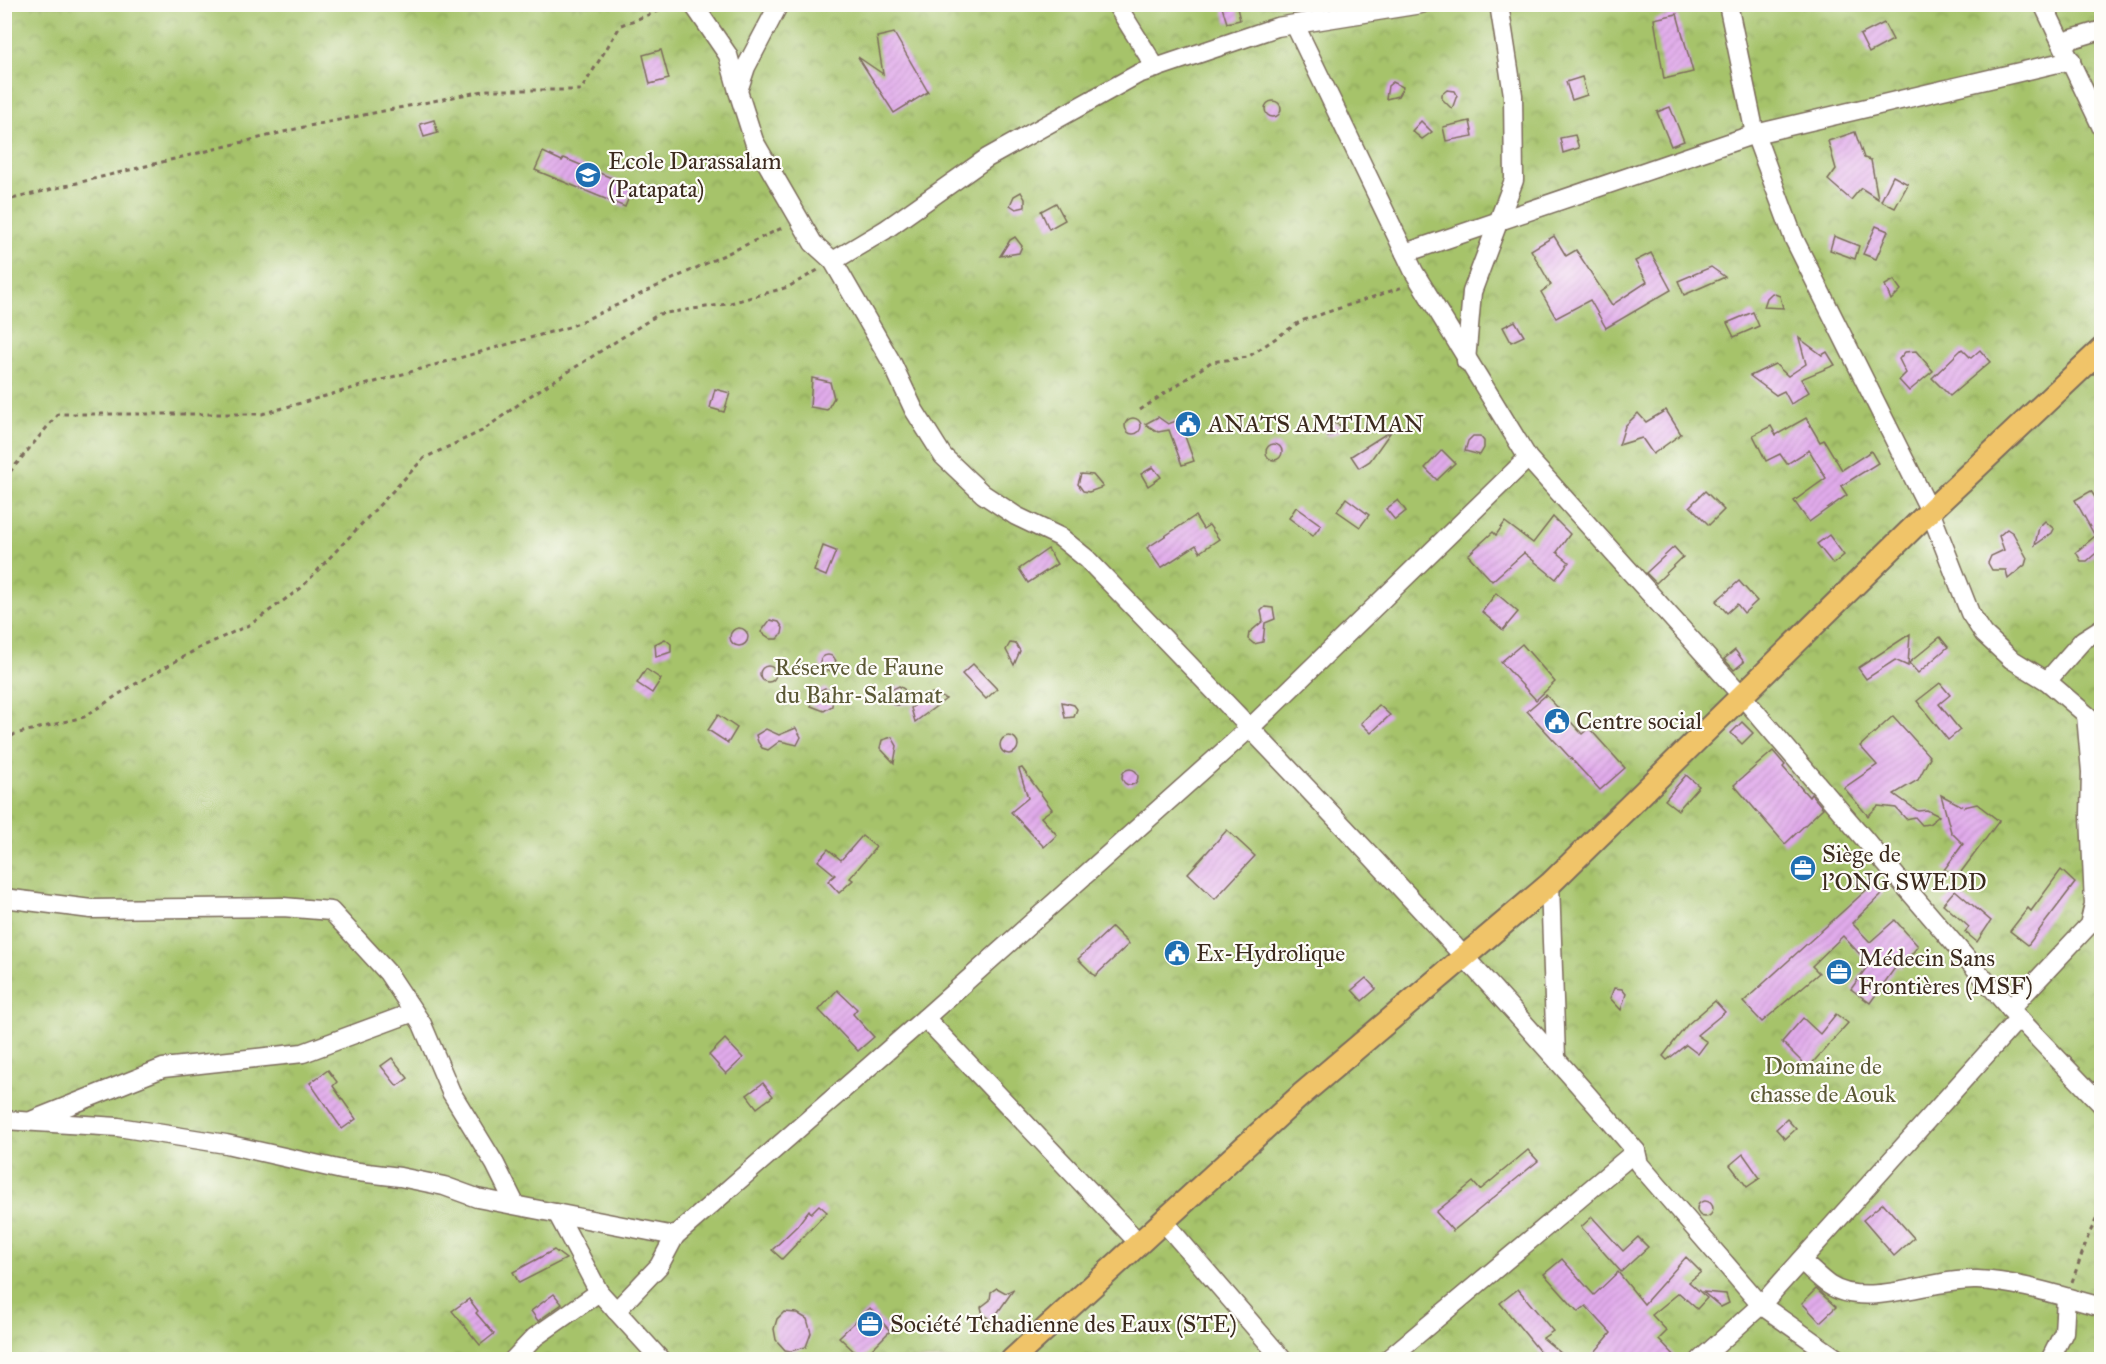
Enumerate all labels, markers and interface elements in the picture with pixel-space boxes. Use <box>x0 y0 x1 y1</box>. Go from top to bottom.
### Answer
place label: Ecole Darassalam (Patapata) <box>608 146 782 204</box>
school or university icon: Ecole Darassalam (Patapata) <box>573 160 603 190</box>
public building icon: ANATS AMTIMAN <box>1173 409 1203 439</box>
place label: ANATS AMTIMAN <box>1207 409 1424 439</box>
park label: Réserve de Faune du Bahr-Salamat <box>774 652 944 710</box>
public building icon: Centre social <box>1542 706 1572 736</box>
place label: Centre social <box>1576 706 1703 736</box>
place label: Siège de l'ONG SWEDD <box>1822 839 1987 897</box>
office icon: Siège de l'ONG SWEDD <box>1788 853 1818 883</box>
public building icon: Ex-Hydrolique <box>1162 938 1192 968</box>
place label: Ex-Hydrolique <box>1196 938 1345 968</box>
place label: Médecin Sans Frontières (MSF) <box>1858 943 2033 1001</box>
office icon: Médecin Sans Frontières (MSF) <box>1824 957 1854 987</box>
park label: Domaine de chasse de Aouk <box>1750 1051 1897 1109</box>
office icon: Société Tchadienne des Eaux (STE) <box>855 1309 885 1339</box>
place label: Société Tchadienne des Eaux (STE) <box>890 1309 1237 1339</box>

